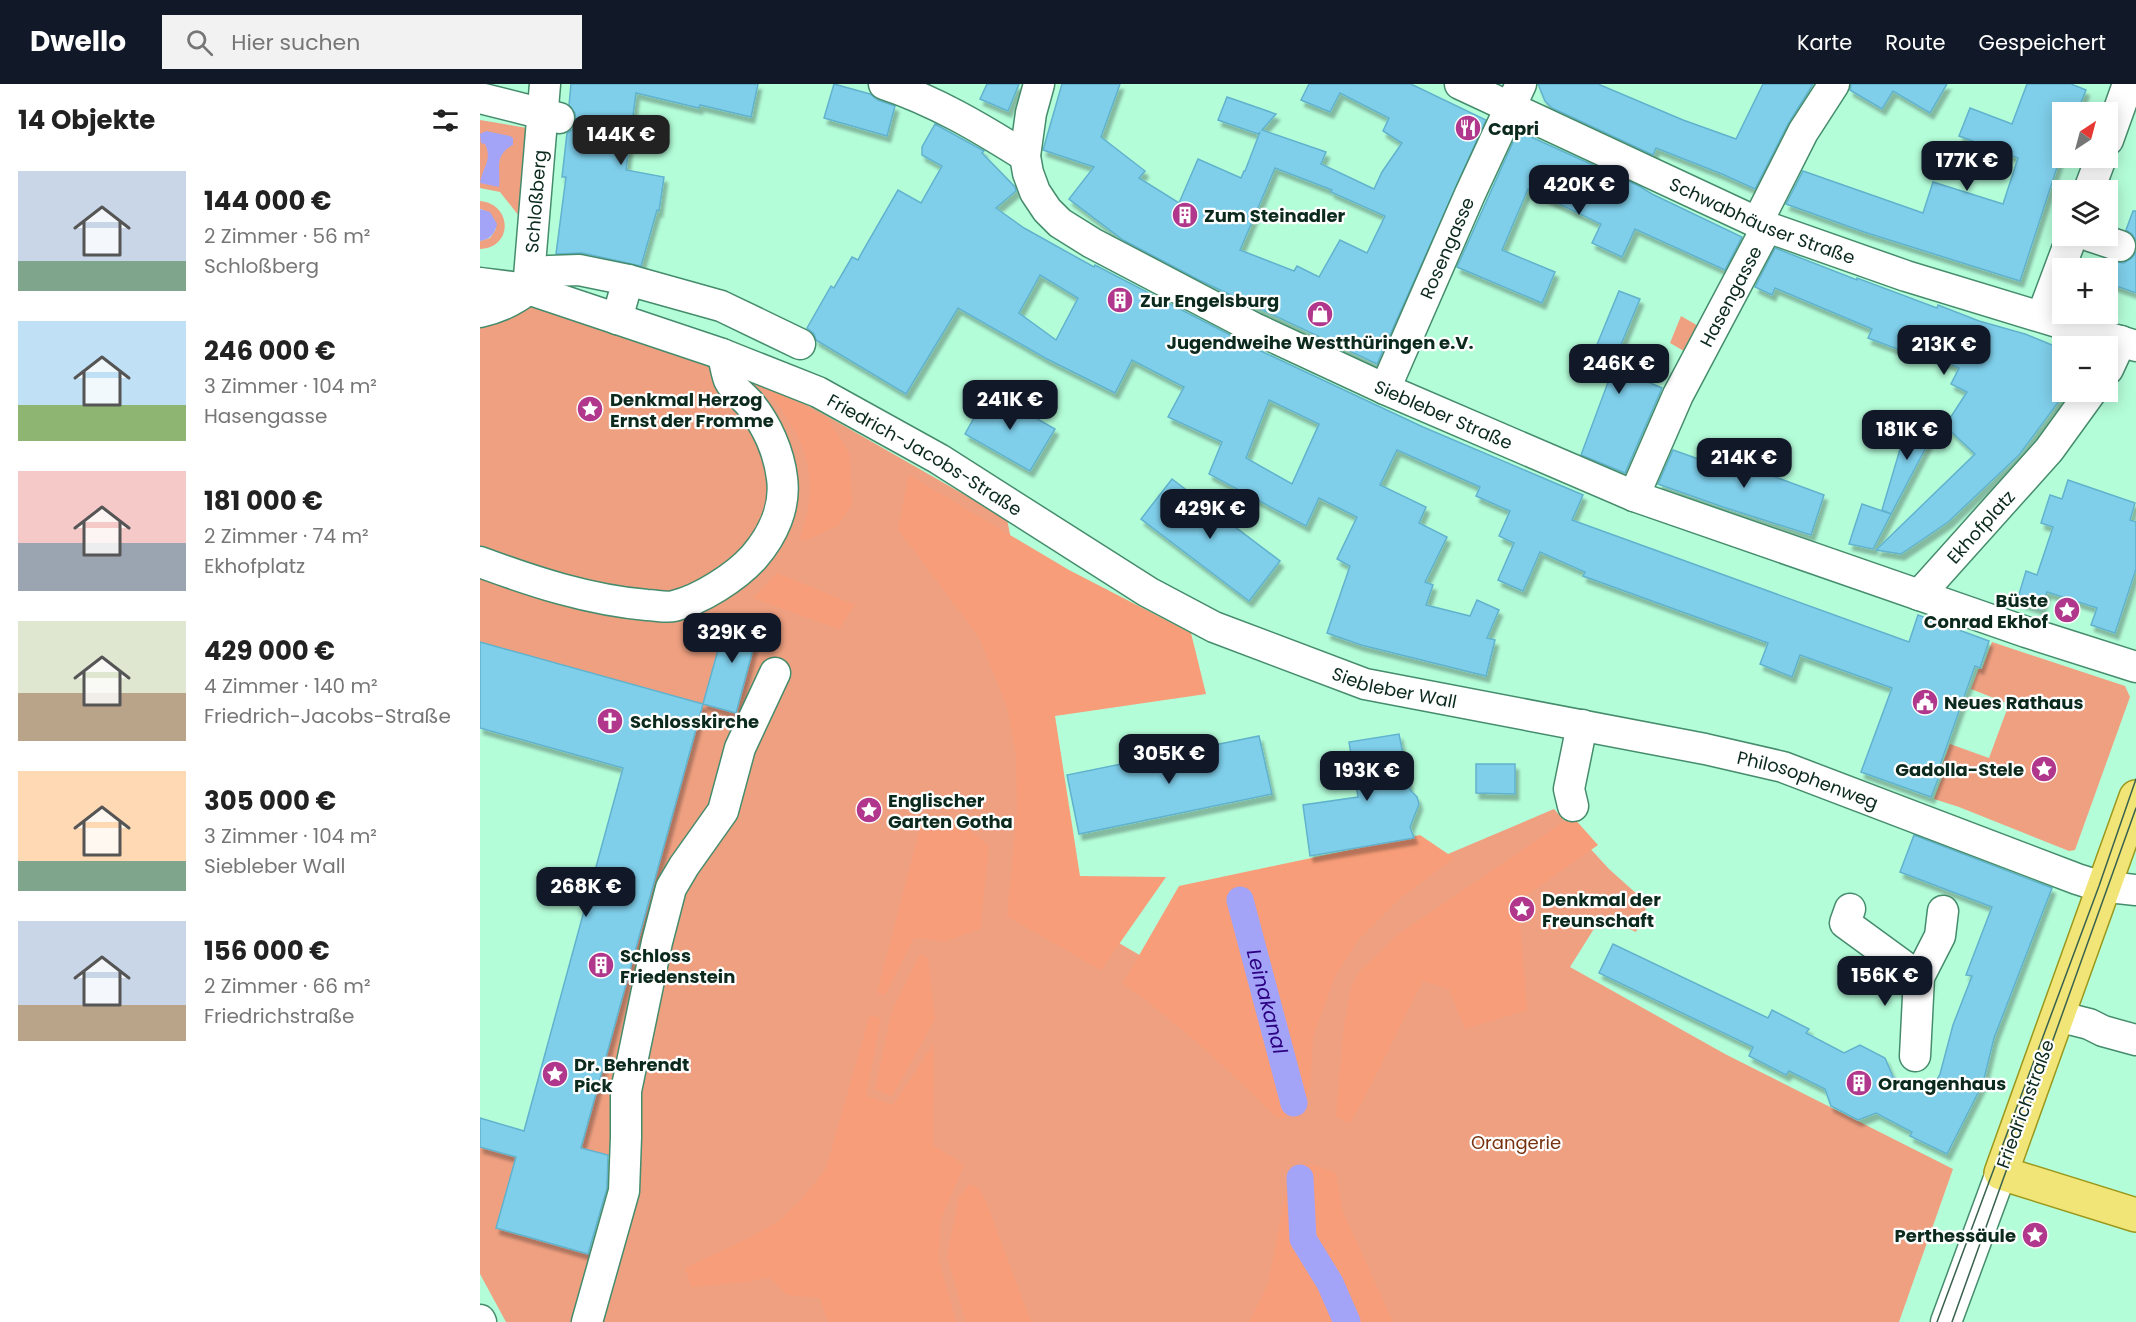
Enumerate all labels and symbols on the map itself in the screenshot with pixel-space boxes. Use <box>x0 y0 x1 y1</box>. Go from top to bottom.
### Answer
north arrow <box>2052 102 2118 168</box>
restaurant icon: Capri <box>1453 113 1483 143</box>
pin: 144K € <box>572 115 670 166</box>
place label: Capri <box>1488 116 1539 141</box>
pin: 177K € <box>1918 141 2016 192</box>
street label: Schloßberg <box>519 149 552 254</box>
pin: 420K € <box>1530 165 1628 216</box>
street label: Schwabhäuser Straße <box>1665 171 1859 270</box>
street label: Rosengasse <box>1413 193 1480 303</box>
building icon: Zum Steinadler <box>1170 200 1200 230</box>
place label: Zum Steinadler <box>1204 203 1345 228</box>
street label: Hasengasse <box>1693 241 1767 351</box>
building icon: Zur Engelsburg <box>1105 285 1135 315</box>
place label: Zur Engelsburg <box>1140 288 1279 313</box>
shop icon: Jugendweihe Westthüringen e.V. <box>1305 299 1335 329</box>
pin: 213K € <box>1895 325 1993 376</box>
place label: Jugendweihe Westthüringen e.V. <box>1167 330 1473 355</box>
pin: 246K € <box>1570 344 1668 395</box>
street label: Siebleber Straße <box>1370 373 1517 455</box>
pin: 241K € <box>961 380 1059 431</box>
place label: Denkmal Herzog Ernst der Fromme <box>610 387 774 433</box>
street label: Friedrich-Jacobs-Straße <box>823 387 1027 521</box>
place icon: Denkmal Herzog Ernst der Fromme <box>575 394 605 424</box>
pin: 181K € <box>1858 410 1956 461</box>
pin: 214K € <box>1695 438 1793 489</box>
street label: Ekhofplatz <box>1941 484 2020 569</box>
pin: 429K € <box>1161 489 1259 540</box>
place label: Büste Conrad Ekhof <box>1924 588 2049 634</box>
place icon: Büste Conrad Ekhof <box>2052 595 2082 625</box>
pin: 329K € <box>683 613 781 664</box>
street label: Siebleber Wall <box>1329 660 1459 714</box>
public building icon: Neues Rathaus <box>1910 687 1940 717</box>
place label: Neues Rathaus <box>1944 690 2084 715</box>
church icon: Schlosskirche <box>595 706 625 736</box>
place label: Schlosskirche <box>630 709 759 734</box>
pin: 305K € <box>1120 734 1218 785</box>
street label: Philosophenweg <box>1735 744 1882 815</box>
pin: 193K € <box>1318 751 1416 802</box>
place icon: Gadolla-Stele <box>2029 754 2059 784</box>
place label: Gadolla-Stele <box>1895 757 2024 782</box>
place label: Englischer Garten Gotha <box>888 788 1013 834</box>
place icon: Englischer Garten Gotha <box>854 795 884 825</box>
pin: 268K € <box>537 867 635 918</box>
place label: Denkmal der Freunschaft <box>1542 887 1661 933</box>
place icon: Denkmal der Freunschaft <box>1507 894 1537 924</box>
place label: Schloss Friedenstein <box>620 943 735 989</box>
water label: Leinakanal <box>1240 946 1294 1057</box>
building icon: Schloss Friedenstein <box>586 950 616 980</box>
pin: 156K € <box>1836 956 1934 1007</box>
street label: Friedrichstraße <box>1990 1036 2060 1172</box>
place label: Dr. Behrendt Pick <box>574 1052 689 1098</box>
place icon: Dr. Behrendt Pick <box>540 1059 570 1089</box>
building icon: Orangenhaus <box>1844 1068 1874 1098</box>
place label: Orangenhaus <box>1878 1071 2006 1096</box>
park label: Orangerie <box>1471 1130 1561 1155</box>
place icon: Perthessäule <box>2020 1220 2050 1250</box>
place label: Perthessäule <box>1895 1223 2016 1248</box>

